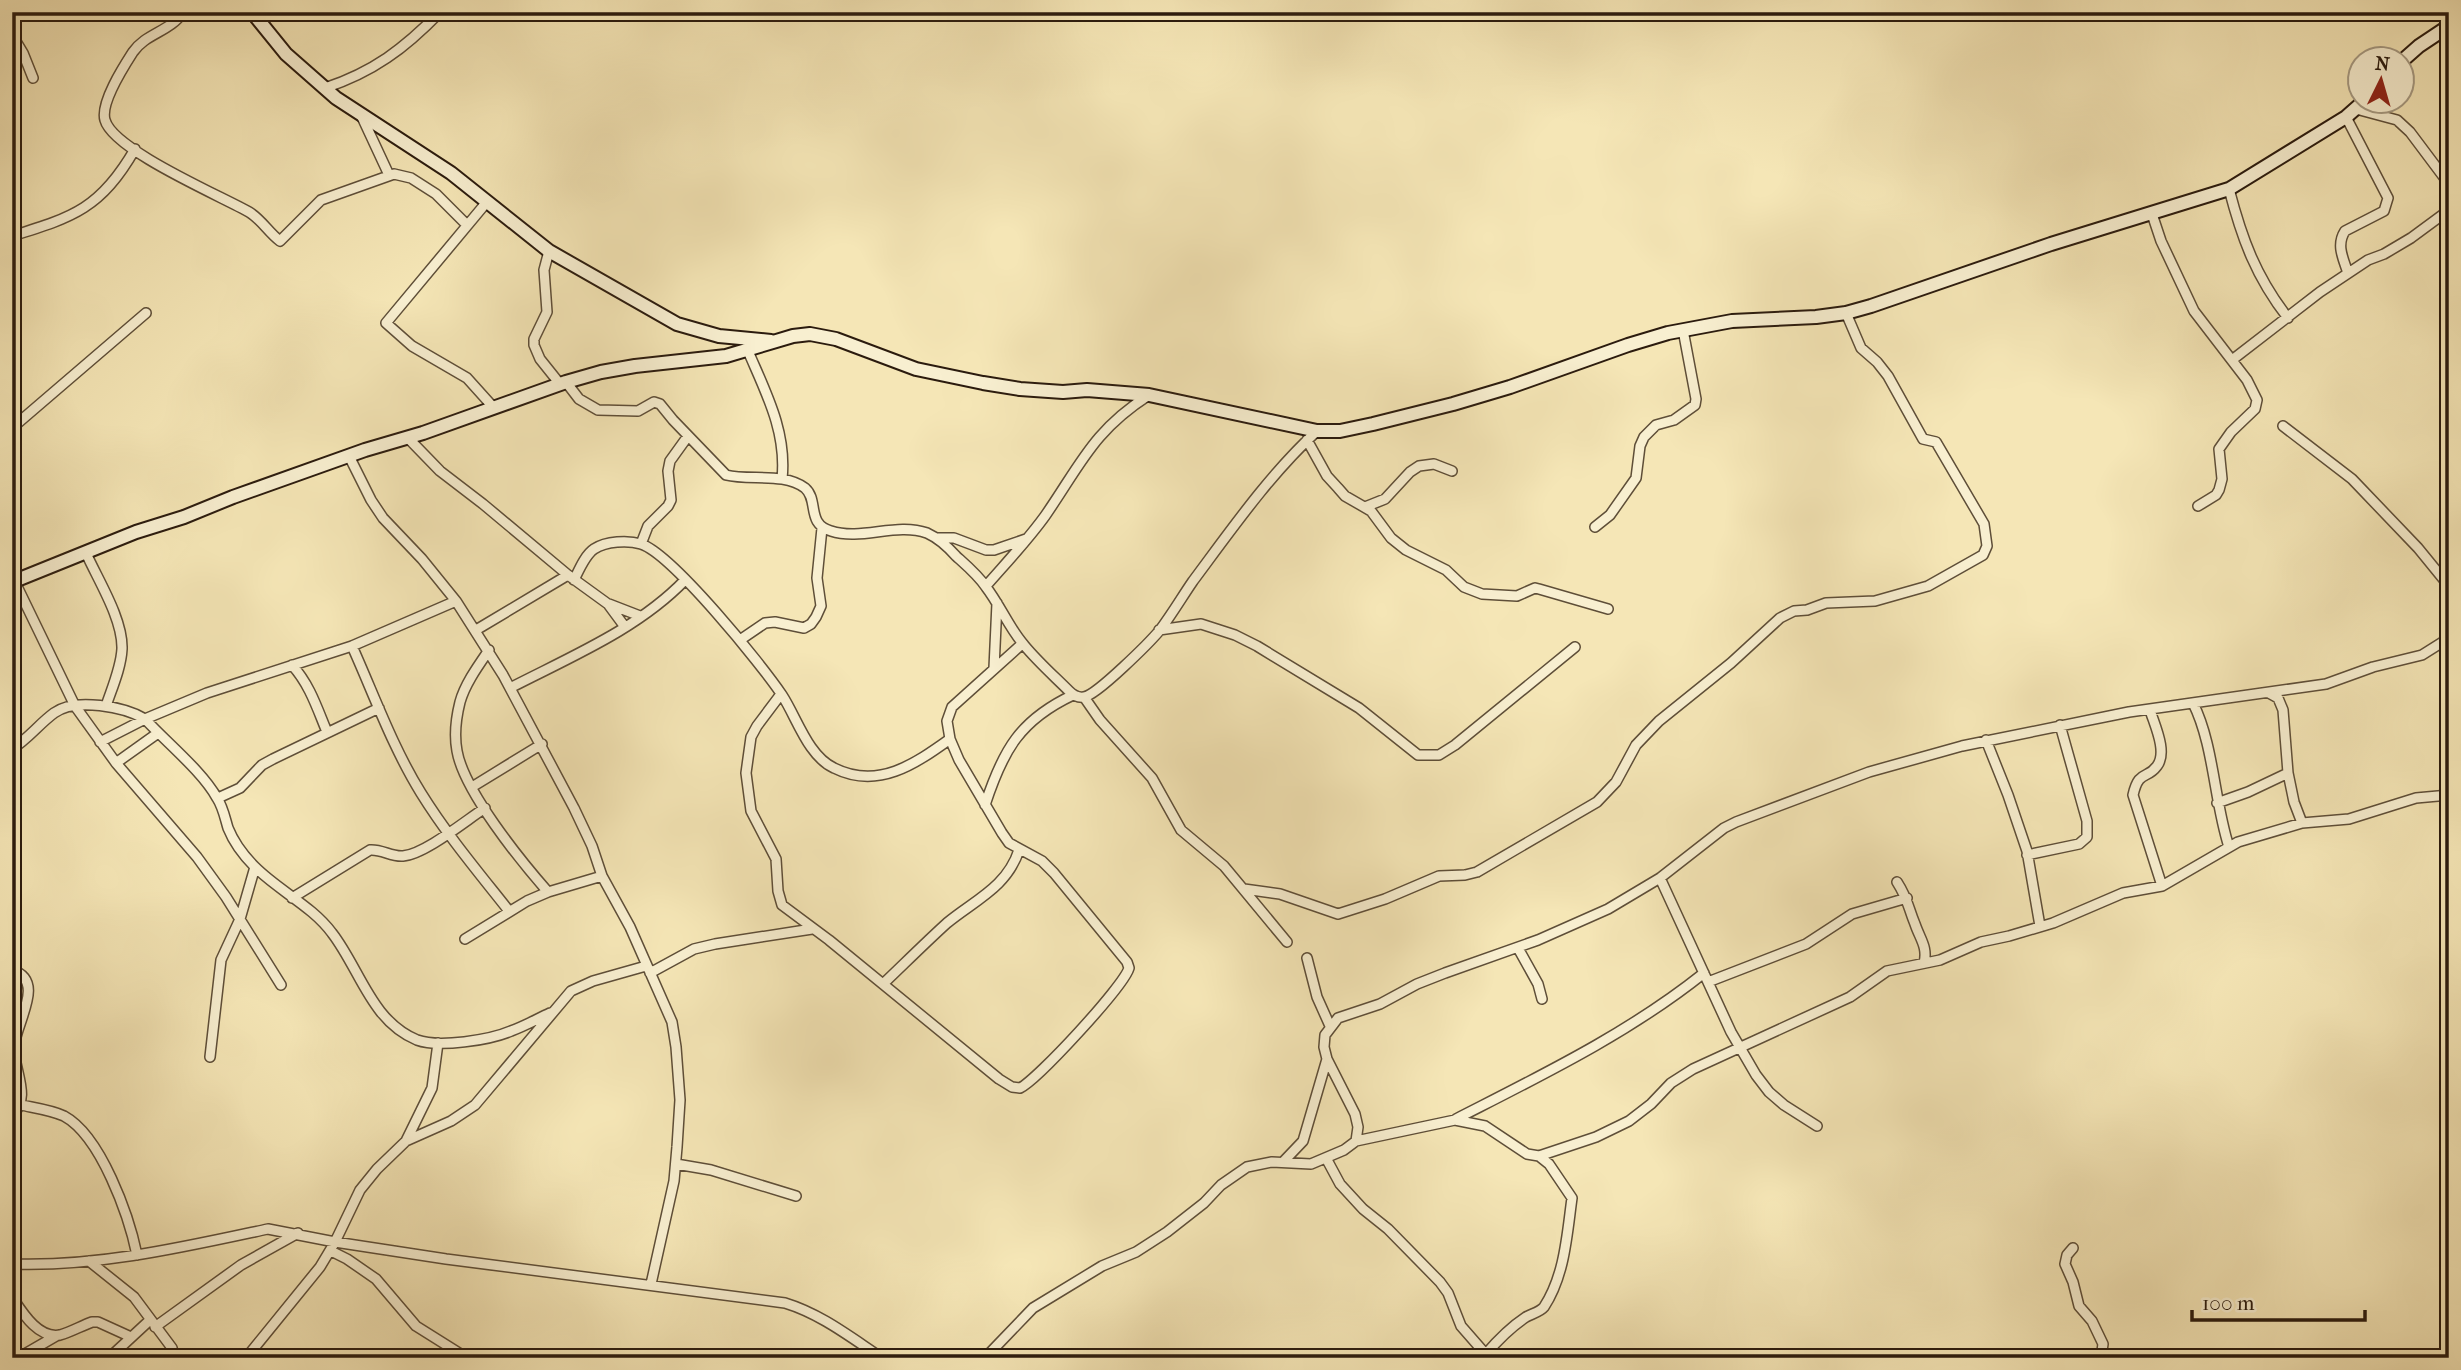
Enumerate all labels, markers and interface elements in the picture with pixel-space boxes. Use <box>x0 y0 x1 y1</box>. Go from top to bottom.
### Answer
north arrow <box>2346 46 2416 116</box>
text: N <box>2374 52 2391 76</box>
scale bar <box>2192 1279 2365 1323</box>
text: 100 m <box>2202 1291 2255 1315</box>

